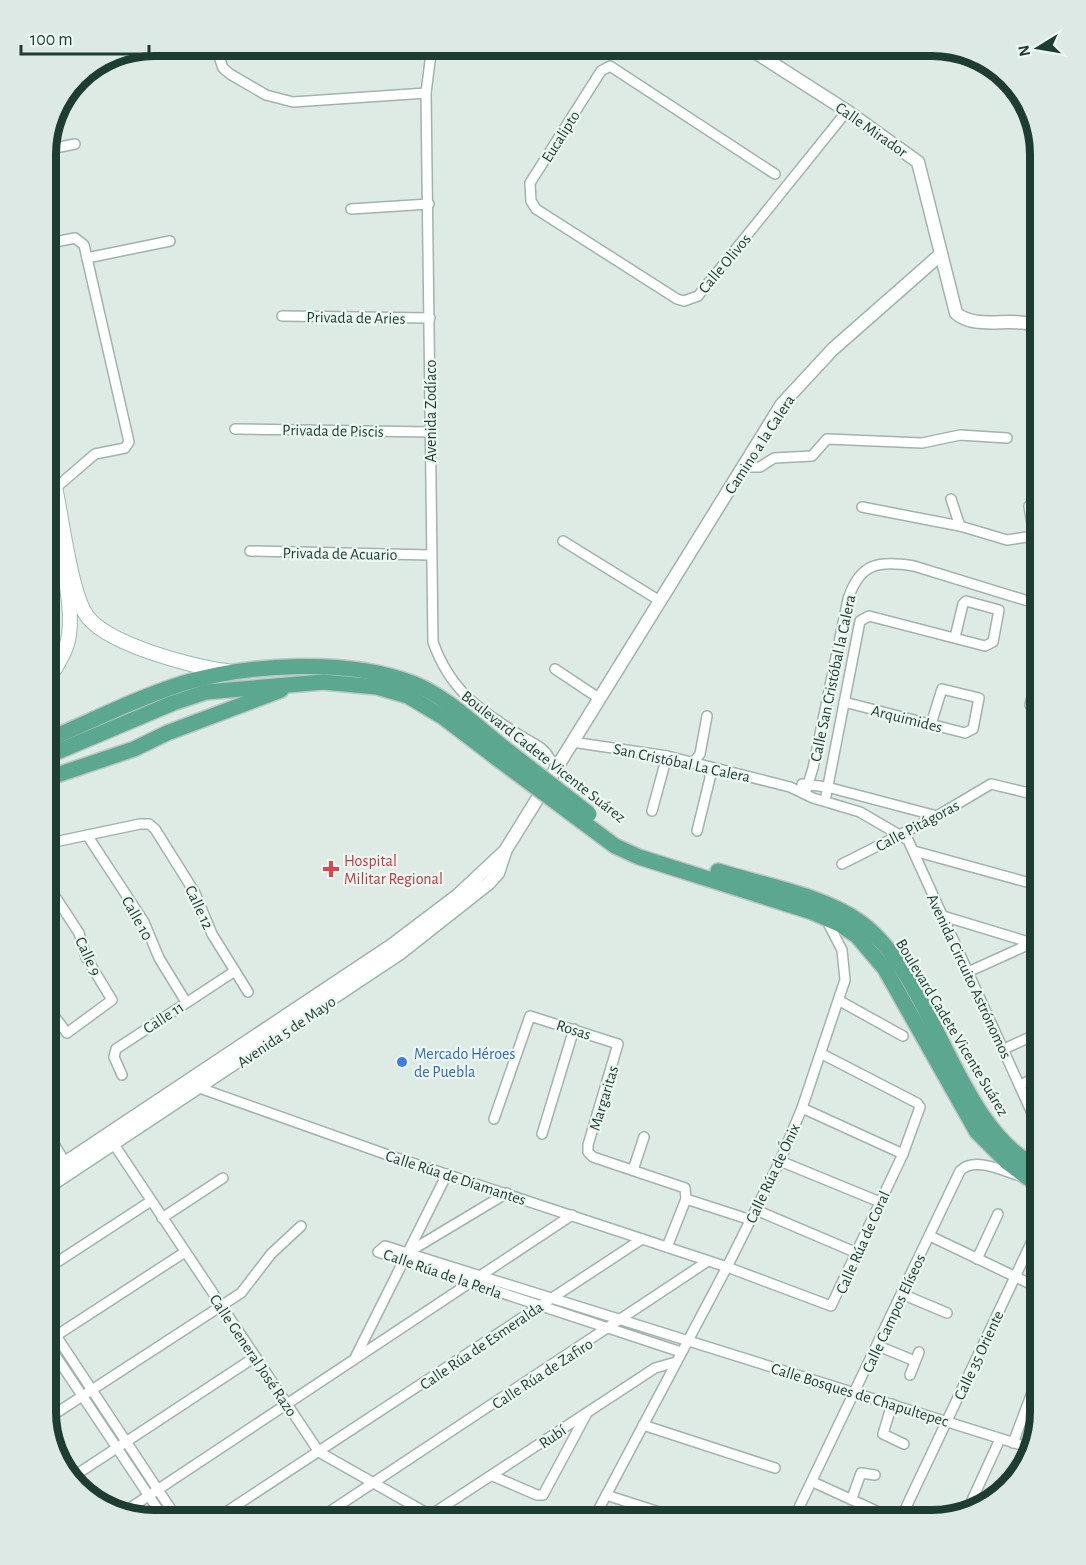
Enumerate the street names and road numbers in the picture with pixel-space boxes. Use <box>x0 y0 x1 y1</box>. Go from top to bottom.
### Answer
street label: Calle Mirador <box>833 99 911 161</box>
street label: Eucalipto <box>539 108 583 165</box>
street label: Calle Olivos <box>696 231 754 296</box>
street label: Privada de Aries <box>306 309 406 327</box>
street label: Avenida Zodíaco <box>423 359 439 462</box>
street label: Camino a la Calera <box>722 392 798 497</box>
street label: Privada de Piscis <box>282 422 384 440</box>
street label: Privada de Acuario <box>282 545 398 563</box>
street label: Calle San Cristóbal la Calera <box>807 593 859 763</box>
street label: Boulevard Cadete Vicente Suárez <box>458 688 629 826</box>
street label: Arquimides <box>870 702 944 736</box>
street label: San Cristóbal La Calera <box>612 741 752 785</box>
street label: Calle Pitágoras <box>873 797 962 855</box>
street label: Calle 12 <box>182 883 216 932</box>
street label: Avenida Circuito Astrónomos <box>924 892 1014 1061</box>
street label: Calle 10 <box>119 894 156 943</box>
street label: Calle 9 <box>72 934 104 978</box>
street label: Boulevard Cadete Vicente Suárez <box>893 936 1012 1119</box>
street label: Avenida 5 de Mayo <box>234 993 339 1071</box>
street label: Calle 11 <box>140 999 187 1037</box>
street label: Rosas <box>554 1017 593 1043</box>
street label: Margaritas <box>586 1064 621 1133</box>
street label: Calle Rúa de Ónix <box>741 1120 803 1226</box>
street label: Calle Rúa de Diamantes <box>384 1148 528 1208</box>
street label: Calle Rúa de Coral <box>833 1189 893 1296</box>
street label: Calle Rúa de la Perla <box>381 1246 504 1302</box>
street label: Calle Campos Elíseos <box>859 1251 928 1375</box>
street label: Calle General José Razo <box>206 1292 300 1420</box>
street label: Calle Rúa de Esmeralda <box>417 1299 546 1393</box>
street label: Calle 35 Oriente <box>951 1308 1007 1403</box>
street label: Calle Rúa de Zafiro <box>489 1335 596 1412</box>
street label: Calle Bosques de Chapultepec <box>769 1360 950 1430</box>
street label: Rubí <box>536 1422 569 1452</box>

